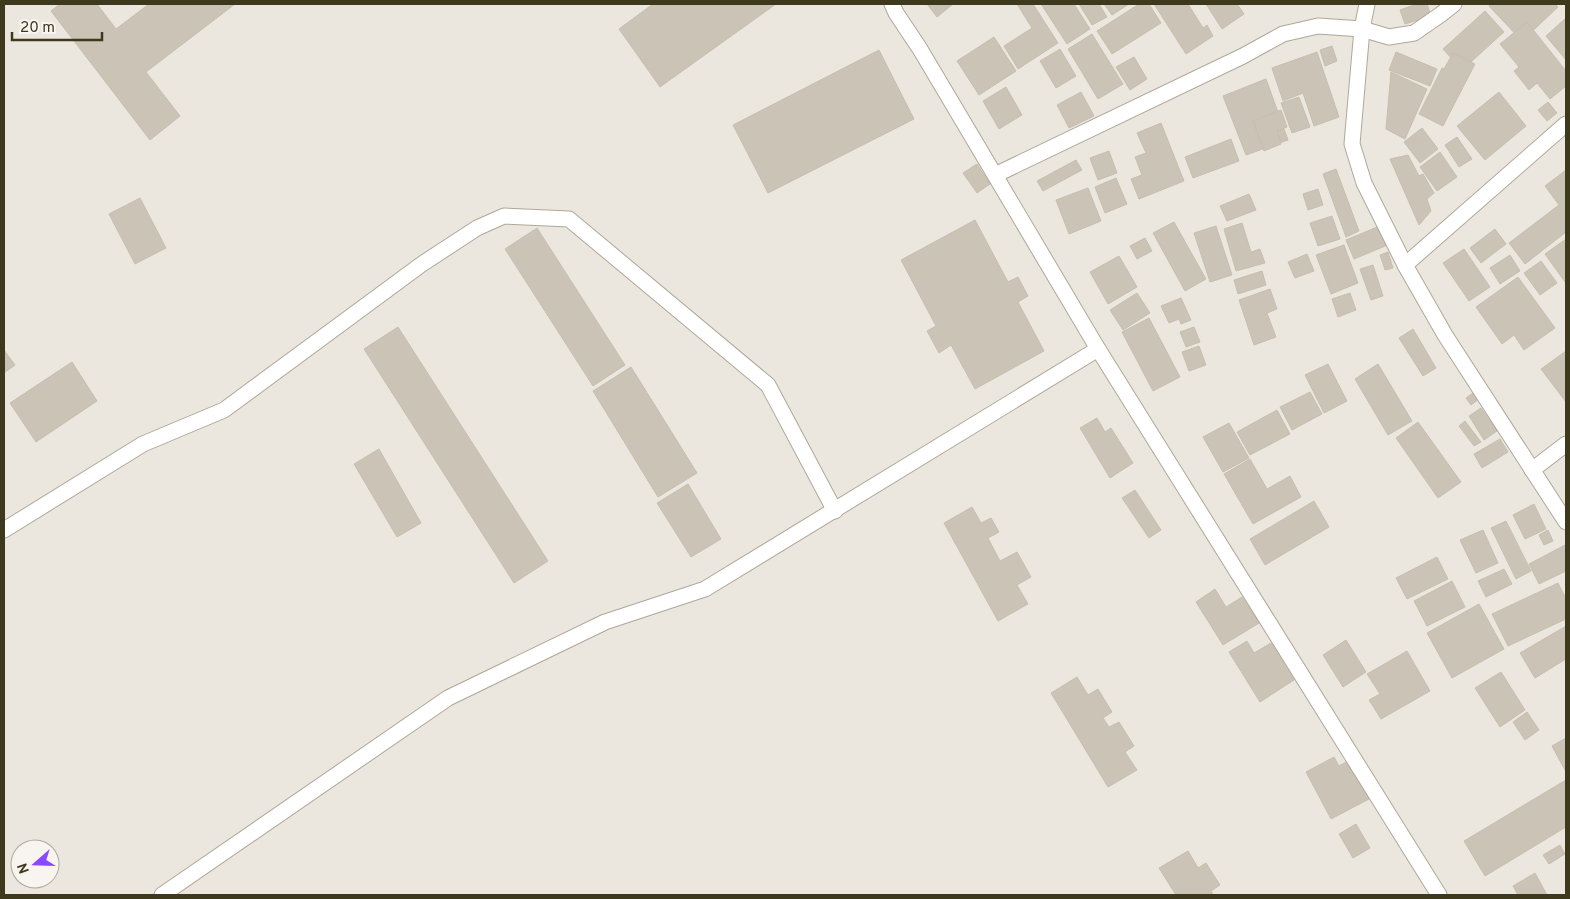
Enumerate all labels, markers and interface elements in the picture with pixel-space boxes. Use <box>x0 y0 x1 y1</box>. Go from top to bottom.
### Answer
scale bar <box>12 10 102 42</box>
text: 20 m <box>20 19 55 38</box>
north arrow <box>10 839 60 889</box>
text: N <box>14 860 34 876</box>

